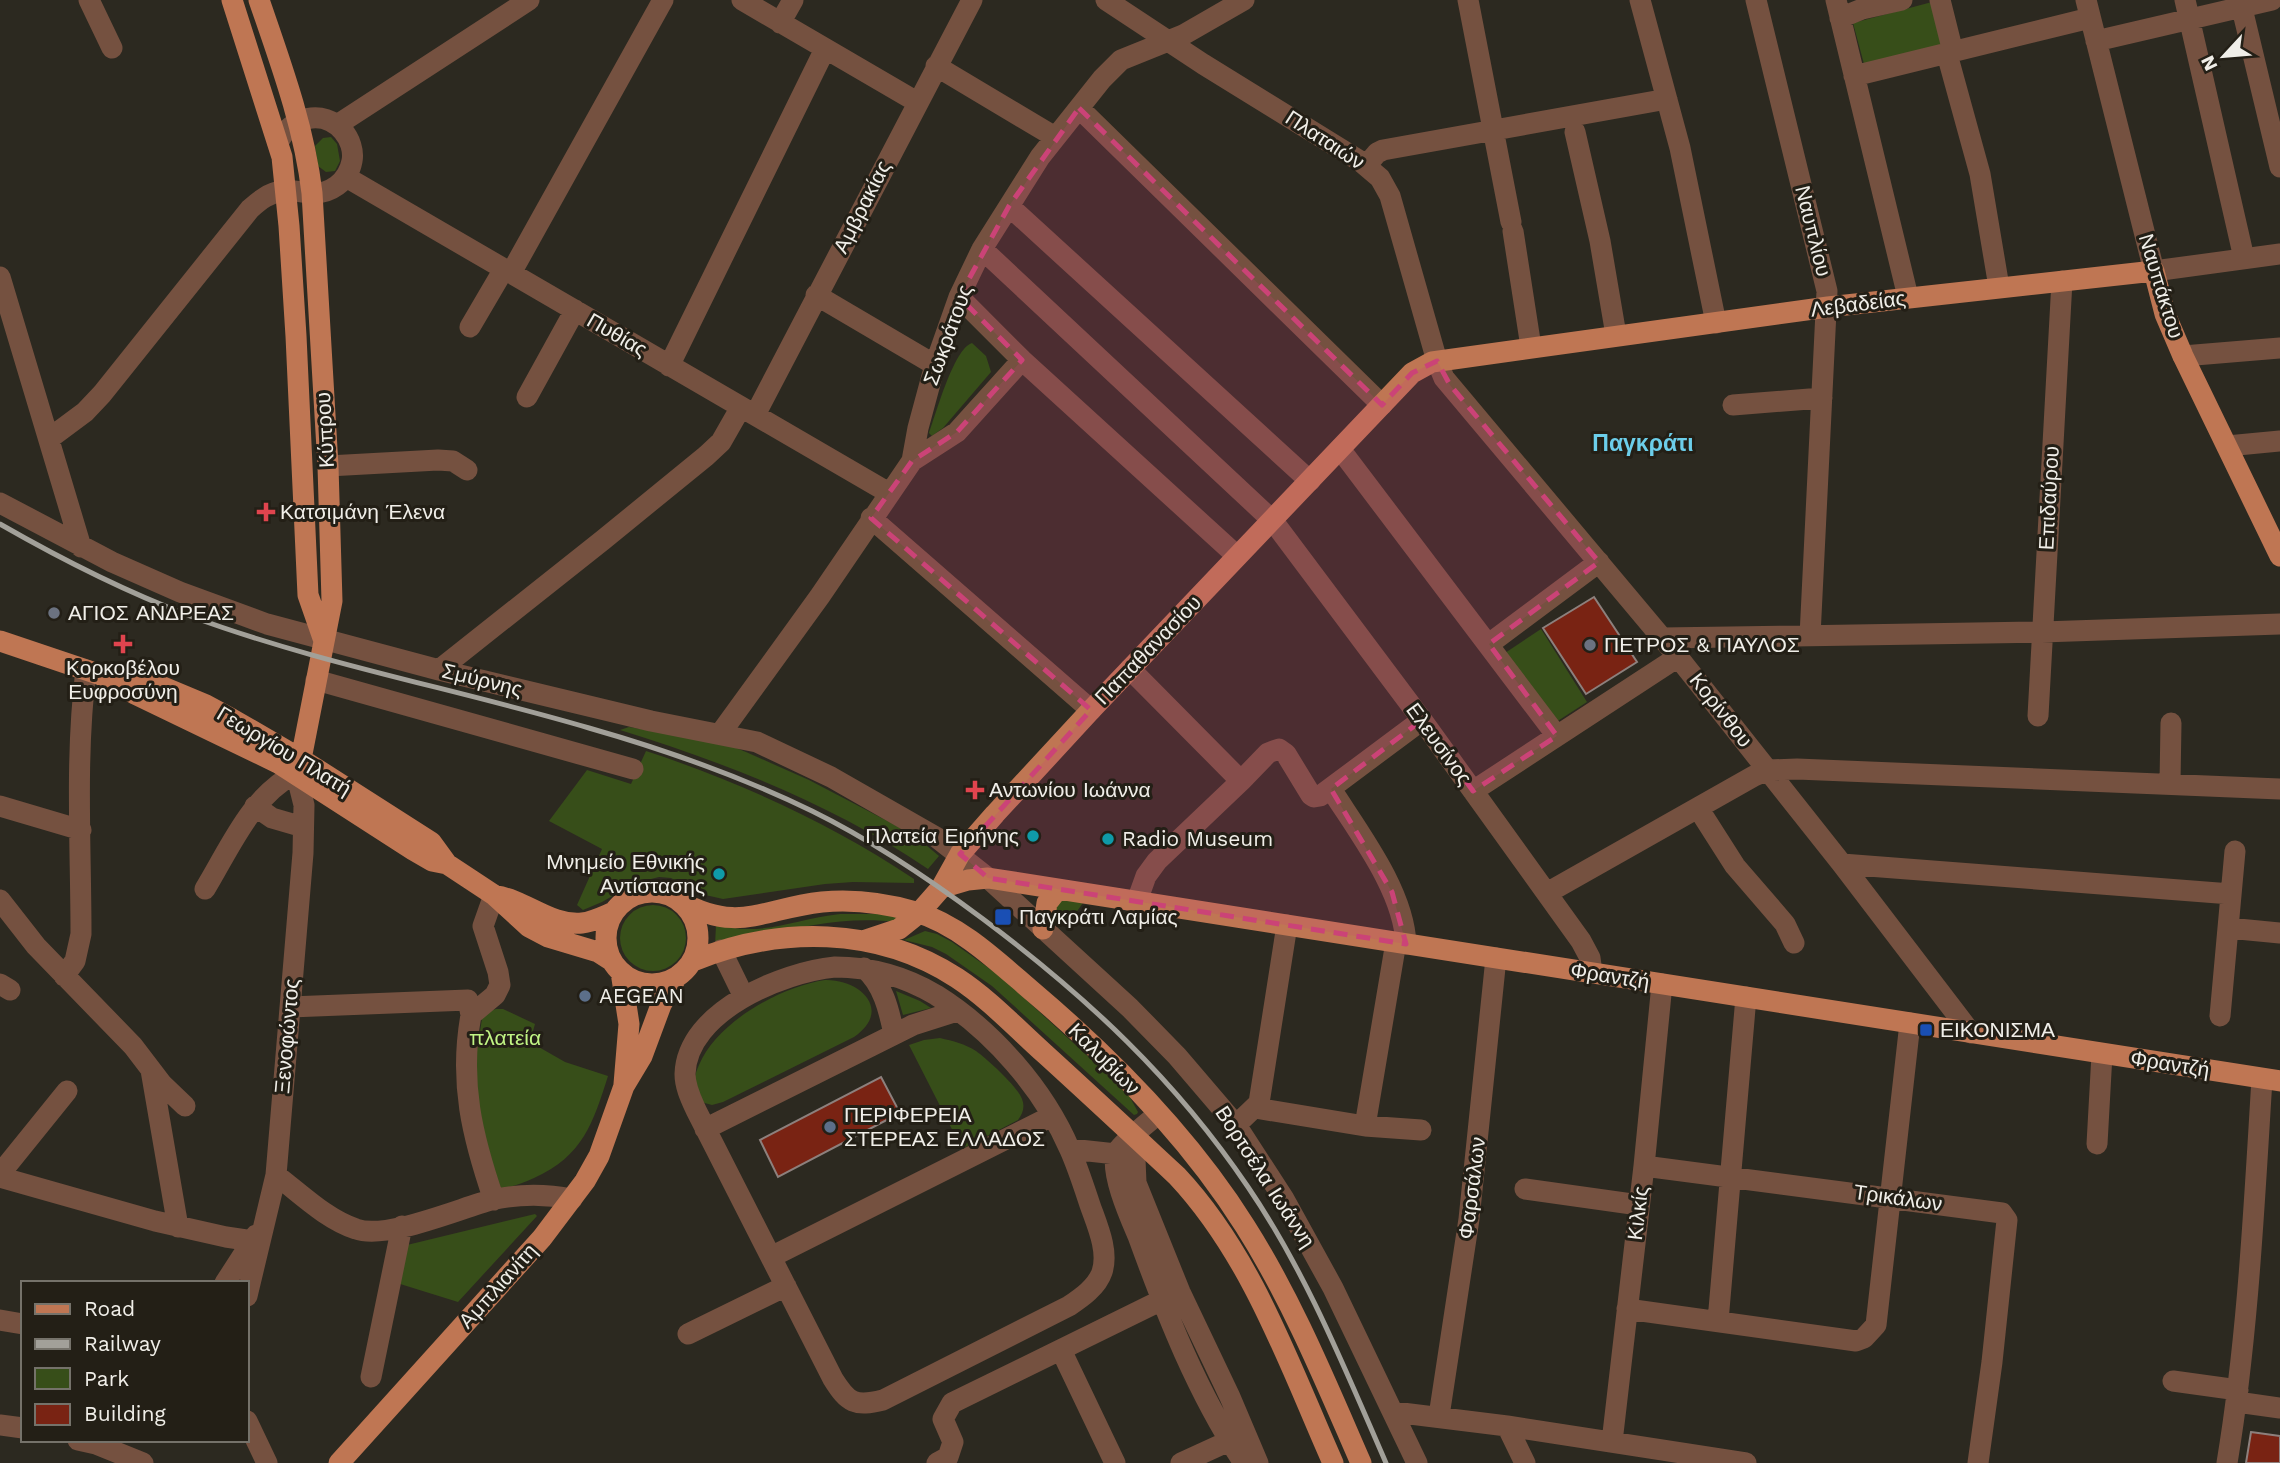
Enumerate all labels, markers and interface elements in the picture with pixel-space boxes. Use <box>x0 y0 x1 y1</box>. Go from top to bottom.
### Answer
north arrow <box>2189 21 2259 91</box>
text: N <box>2196 52 2223 75</box>
street label: Πλαταιών <box>1281 105 1369 174</box>
street label: Αμβρακίας <box>828 156 896 257</box>
street label: Ναυπλίου <box>1790 183 1837 279</box>
street label: Ναυπάκτου <box>2134 231 2189 341</box>
street label: Σωκράτους <box>918 281 977 389</box>
street label: Λεβαδείας <box>1809 285 1907 322</box>
street label: Πυθίας <box>583 307 652 362</box>
street label: Κύπρου <box>310 391 339 469</box>
district label: Παγκράτι <box>1592 430 1694 457</box>
street label: Επιδαύρου <box>2033 445 2064 551</box>
place label: Κατσιμάνη Έλενα <box>280 499 445 524</box>
marker: Κατσιμάνη Έλενα <box>258 504 274 520</box>
street label: Παπαθανασίου <box>1089 590 1206 709</box>
place label: ΑΓΙΟΣ ΑΝΔΡΕΑΣ <box>68 600 234 625</box>
marker: ΑΓΙΟΣ ΑΝΔΡΕΑΣ <box>46 605 62 621</box>
place label: ΠΕΤΡΟΣ & ΠΑΥΛΟΣ <box>1604 632 1800 657</box>
marker: Κορκοβέλου Ευφροσύνη <box>115 636 131 652</box>
marker: ΠΕΤΡΟΣ & ΠΑΥΛΟΣ <box>1582 637 1598 653</box>
place label: Κορκοβέλου Ευφροσύνη <box>66 655 180 704</box>
street label: Σμύρνης <box>439 657 525 702</box>
street label: Κορίνθου <box>1685 668 1758 752</box>
street label: Ελευσίνος <box>1401 698 1478 790</box>
street label: Γεωργίου Πλατή <box>213 701 356 800</box>
place label: Αντωνίου Ιωάννα <box>989 777 1151 802</box>
marker: Αντωνίου Ιωάννα <box>967 782 983 798</box>
place label: Πλατεία Ειρήνης <box>865 823 1019 848</box>
place label: Radio Museum <box>1122 826 1273 851</box>
marker: Πλατεία Ειρήνης <box>1025 828 1041 844</box>
marker: Radio Museum <box>1100 831 1116 847</box>
place label: Μνημείο Εθνικής Αντίστασης <box>546 849 705 898</box>
marker: Μνημείο Εθνικής Αντίστασης <box>711 866 727 882</box>
place label: Παγκράτι Λαμίας <box>1019 904 1178 929</box>
marker: Παγκράτι Λαμίας <box>993 907 1013 927</box>
street label: Φραντζή <box>1569 957 1651 994</box>
street label: Ξενοφώντος <box>269 977 304 1095</box>
place label: AEGEAN <box>599 983 684 1008</box>
marker: AEGEAN <box>577 988 593 1004</box>
place label: ΕΙΚΟΝΙΣΜΑ <box>1940 1017 2055 1042</box>
street label: Καλυβίων <box>1063 1018 1145 1100</box>
marker: ΕΙΚΟΝΙΣΜΑ <box>1918 1022 1934 1038</box>
park label: πλατεία <box>469 1025 541 1050</box>
street label: Φραντζή <box>2129 1045 2211 1082</box>
street label: Βορτσέλα Ιωάννη <box>1210 1101 1321 1252</box>
place label: ΠΕΡΙΦΕΡΕΙΑ ΣΤΕΡΕΑΣ ΕΛΛΑΔΟΣ <box>844 1102 1045 1151</box>
marker: ΠΕΡΙΦΕΡΕΙΑ ΣΤΕΡΕΑΣ ΕΛΛΑΔΟΣ <box>822 1119 838 1135</box>
street label: Φαρσάλων <box>1453 1135 1490 1241</box>
street label: Τρικάλων <box>1852 1179 1944 1216</box>
street label: Κιλκίς <box>1622 1184 1653 1241</box>
street label: Αμπλιανίτη <box>453 1238 542 1333</box>
legend <box>21 1281 248 1442</box>
text: Road <box>84 1296 135 1321</box>
text: Railway <box>84 1331 161 1356</box>
text: Park <box>84 1366 129 1391</box>
text: Building <box>84 1401 166 1426</box>

